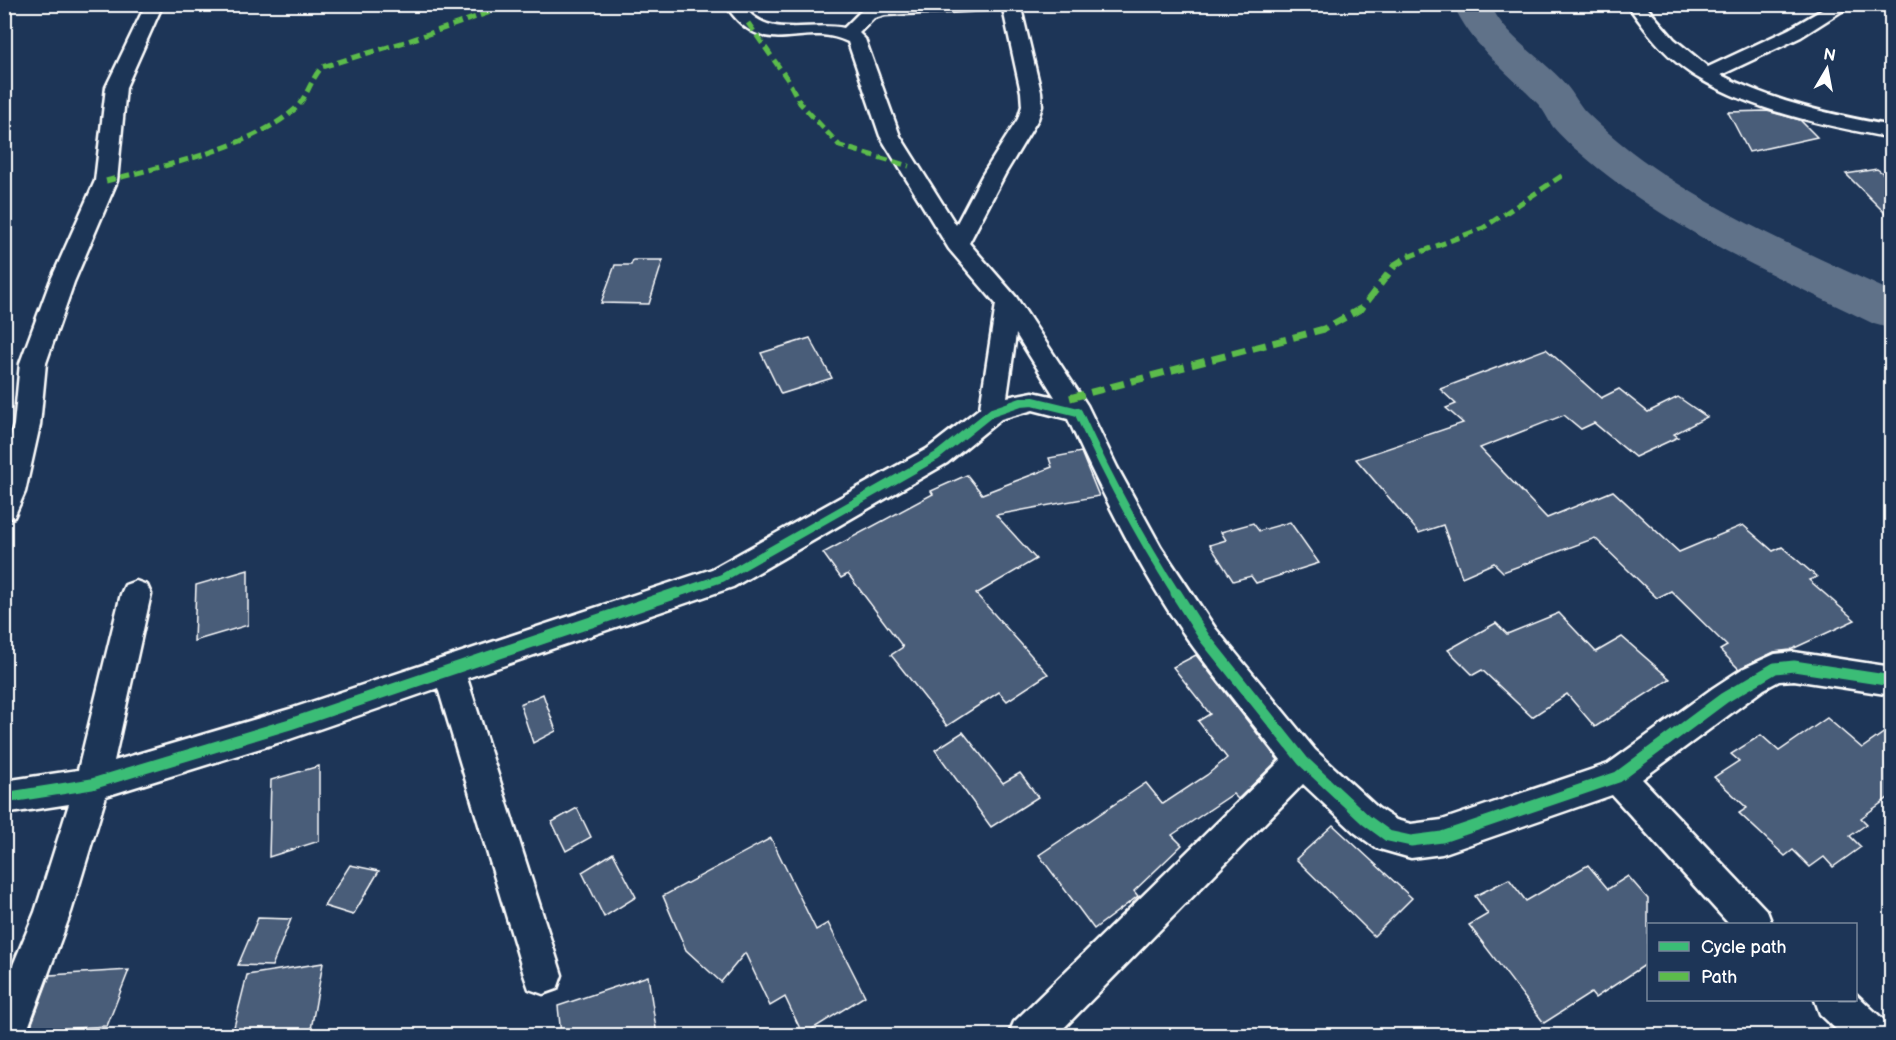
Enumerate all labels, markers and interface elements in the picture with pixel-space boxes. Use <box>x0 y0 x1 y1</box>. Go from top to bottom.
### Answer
north arrow <box>1797 39 1857 99</box>
text: N <box>1822 45 1837 66</box>
legend <box>1647 923 1857 1001</box>
text: Cycle path <box>1701 937 1787 958</box>
text: Path <box>1701 967 1737 988</box>

